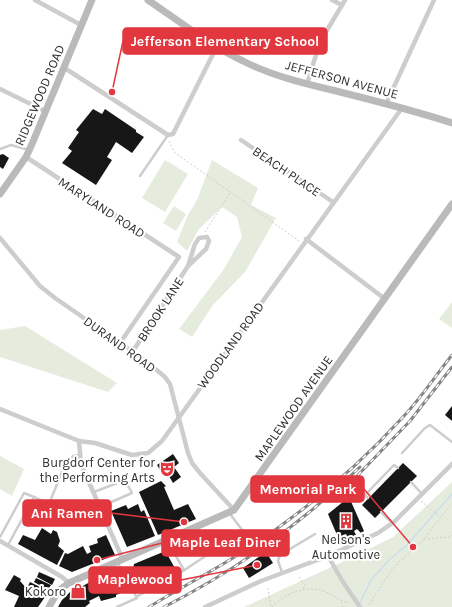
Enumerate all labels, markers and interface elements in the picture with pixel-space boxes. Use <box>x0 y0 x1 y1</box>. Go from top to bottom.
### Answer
callout: Jefferson Elementary School <box>123 28 327 54</box>
text: Jefferson Elementary School <box>131 33 319 50</box>
street label: RIDGEWOOD ROAD <box>11 42 68 148</box>
street label: JEFFERSON AVENUE <box>284 57 400 102</box>
street label: BEACH PLACE <box>250 143 324 200</box>
street label: MARYLAND ROAD <box>56 174 148 241</box>
street label: BROOK LANE <box>134 274 187 344</box>
street label: WOODLAND ROAD <box>194 299 267 392</box>
street label: DURAND ROAD <box>81 313 159 376</box>
street label: MAPLEWOOD AVENUE <box>251 353 336 464</box>
place label: Burgdorf Center for the Performing Arts <box>39 455 155 485</box>
theatre icon: Burgdorf Center for the Performing Arts <box>158 460 176 478</box>
callout: Memorial Park <box>251 476 364 502</box>
text: Memorial Park <box>259 481 357 498</box>
callout: Ani Ramen <box>23 500 111 526</box>
text: Ani Ramen <box>31 505 103 522</box>
building icon: Nelson's Automotive <box>337 512 355 530</box>
callout: Maple Leaf Diner <box>162 530 289 556</box>
place label: Nelson's Automotive <box>312 532 381 562</box>
text: Maple Leaf Diner <box>169 534 281 551</box>
callout: Maplewood <box>89 567 181 593</box>
text: Maplewood <box>97 571 173 588</box>
shop icon: Kokoro <box>69 582 87 600</box>
place label: Kokoro <box>25 584 66 599</box>

